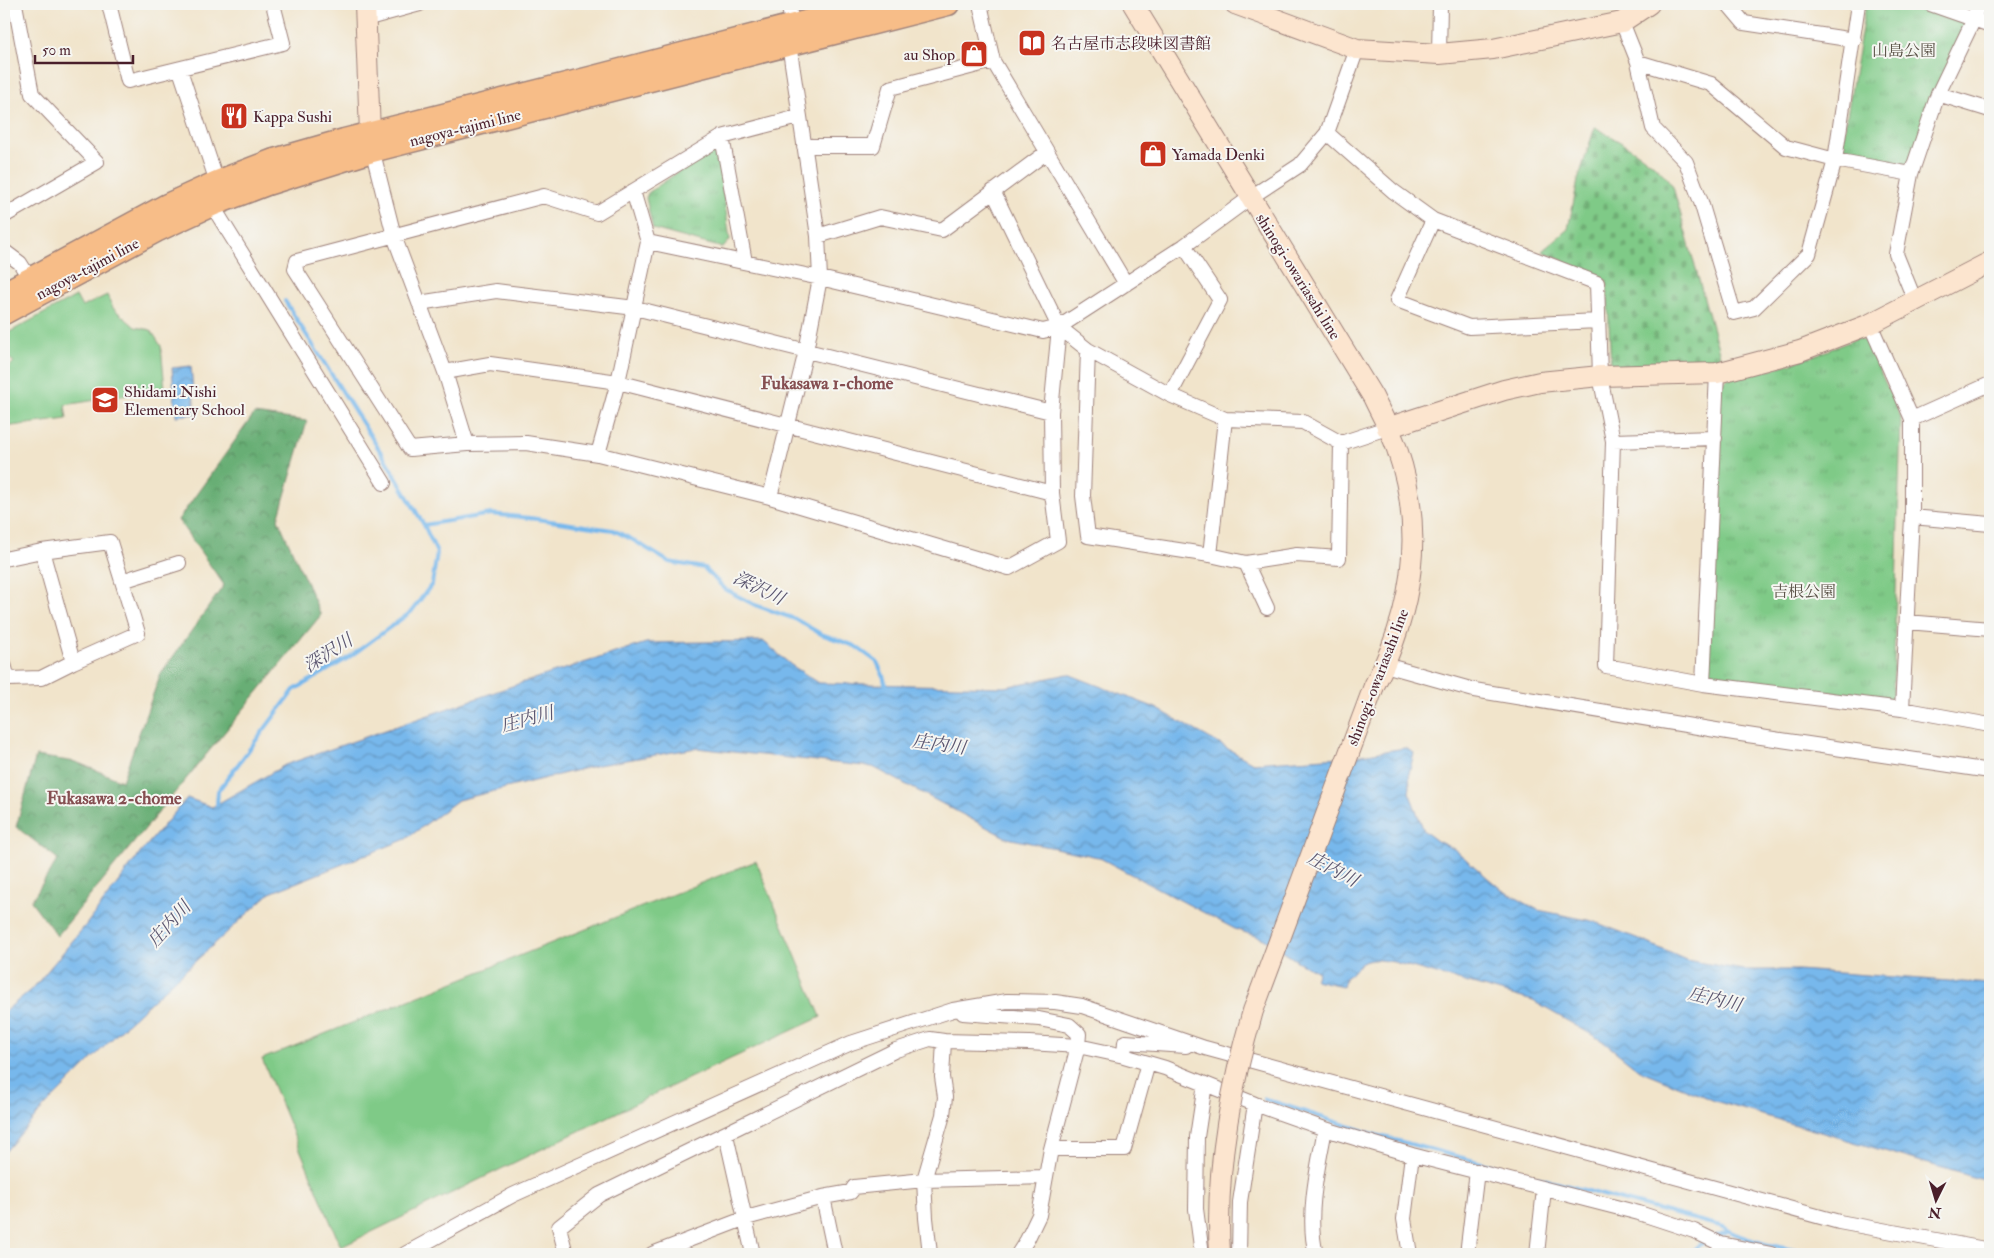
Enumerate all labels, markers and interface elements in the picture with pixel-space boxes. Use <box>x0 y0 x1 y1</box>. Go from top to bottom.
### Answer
library icon: 名古屋市志段味図書館 <box>1017 28 1047 58</box>
scale bar <box>35 32 132 64</box>
place label: 名古屋市志段味図書館 <box>1051 34 1211 54</box>
shop icon: au Shop <box>959 39 989 69</box>
text: 50 m <box>42 41 71 60</box>
park label: 山島公園 <box>1872 41 1936 61</box>
place label: au Shop <box>904 45 955 66</box>
restaurant icon: Kappa Sushi <box>219 101 249 131</box>
street label: nagoya-tajimi line <box>408 104 523 151</box>
place label: Kappa Sushi <box>253 107 332 128</box>
shop icon: Yamada Denki <box>1138 139 1168 169</box>
place label: Yamada Denki <box>1172 145 1265 165</box>
street label: shinogi-owariasahi line <box>1251 210 1345 344</box>
street label: nagoya-tajimi line <box>33 233 143 304</box>
district label: Fukasawa 1-chome <box>761 372 894 395</box>
place label: Shidami Nishi Elementary School <box>124 382 245 420</box>
school or university icon: Shidami Nishi Elementary School <box>90 385 120 415</box>
water label: 深沢川 <box>729 566 790 611</box>
park label: 吉根公園 <box>1772 582 1836 602</box>
street label: shinogi-owariasahi line <box>1343 606 1413 749</box>
water label: 深沢川 <box>299 628 359 678</box>
water label: 庄内川 <box>498 701 558 738</box>
water label: 庄内川 <box>911 729 969 760</box>
district label: Fukasawa 2-chome <box>46 787 182 810</box>
water label: 庄内川 <box>1304 847 1364 893</box>
water label: 庄内川 <box>143 895 197 952</box>
water label: 庄内川 <box>1686 982 1746 1018</box>
north arrow <box>1912 1176 1962 1226</box>
text: N <box>1927 1203 1943 1222</box>

